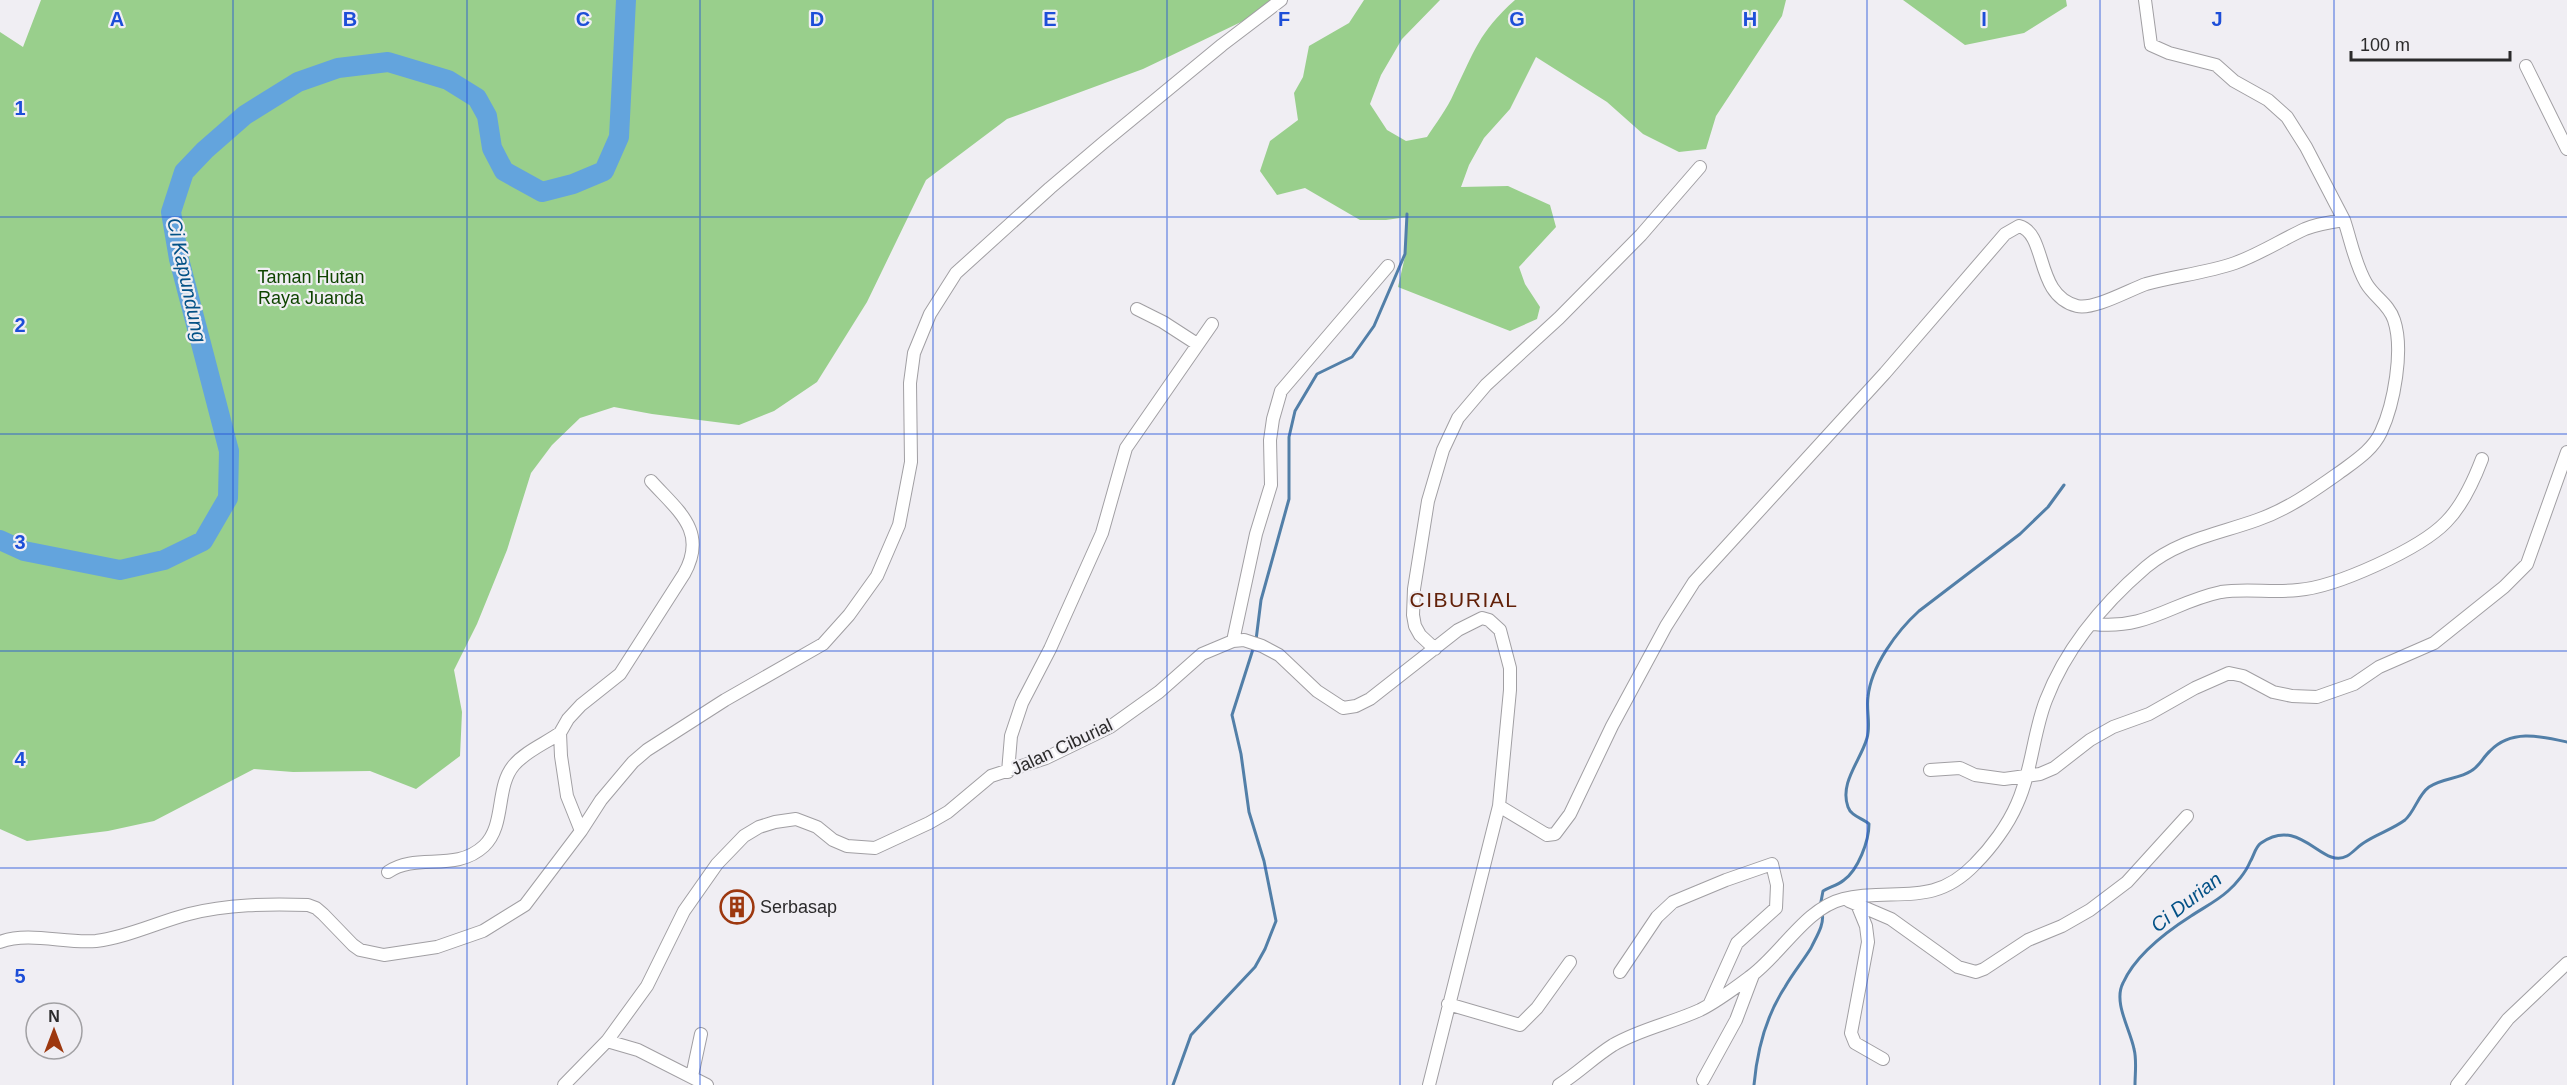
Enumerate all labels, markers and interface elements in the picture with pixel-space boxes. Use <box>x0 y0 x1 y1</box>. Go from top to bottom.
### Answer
text: A <box>110 8 124 30</box>
text: B <box>343 8 357 30</box>
text: C <box>576 8 590 30</box>
text: D <box>810 8 824 30</box>
text: E <box>1043 8 1057 30</box>
text: F <box>1278 8 1290 30</box>
text: G <box>1509 8 1525 30</box>
text: H <box>1743 8 1757 30</box>
text: I <box>1981 8 1987 30</box>
text: J <box>2211 8 2223 30</box>
scale bar <box>2351 24 2510 62</box>
text: 100 m <box>2360 35 2410 55</box>
text: 1 <box>14 97 26 119</box>
water label: Ci Kapundung <box>163 216 211 344</box>
park label: Taman Hutan Raya Juanda <box>257 267 365 308</box>
text: 2 <box>14 314 26 336</box>
text: 3 <box>14 531 26 553</box>
district label: CIBURIAL <box>1410 588 1518 611</box>
street label: Jalan Ciburial <box>1008 715 1116 779</box>
text: 4 <box>14 748 26 770</box>
water label: Ci Durian <box>2146 868 2226 936</box>
building icon: Serbasap <box>719 889 755 925</box>
place label: Serbasap <box>760 897 837 917</box>
text: 5 <box>14 965 26 987</box>
north arrow <box>24 1001 84 1061</box>
text: N <box>48 1008 60 1025</box>

